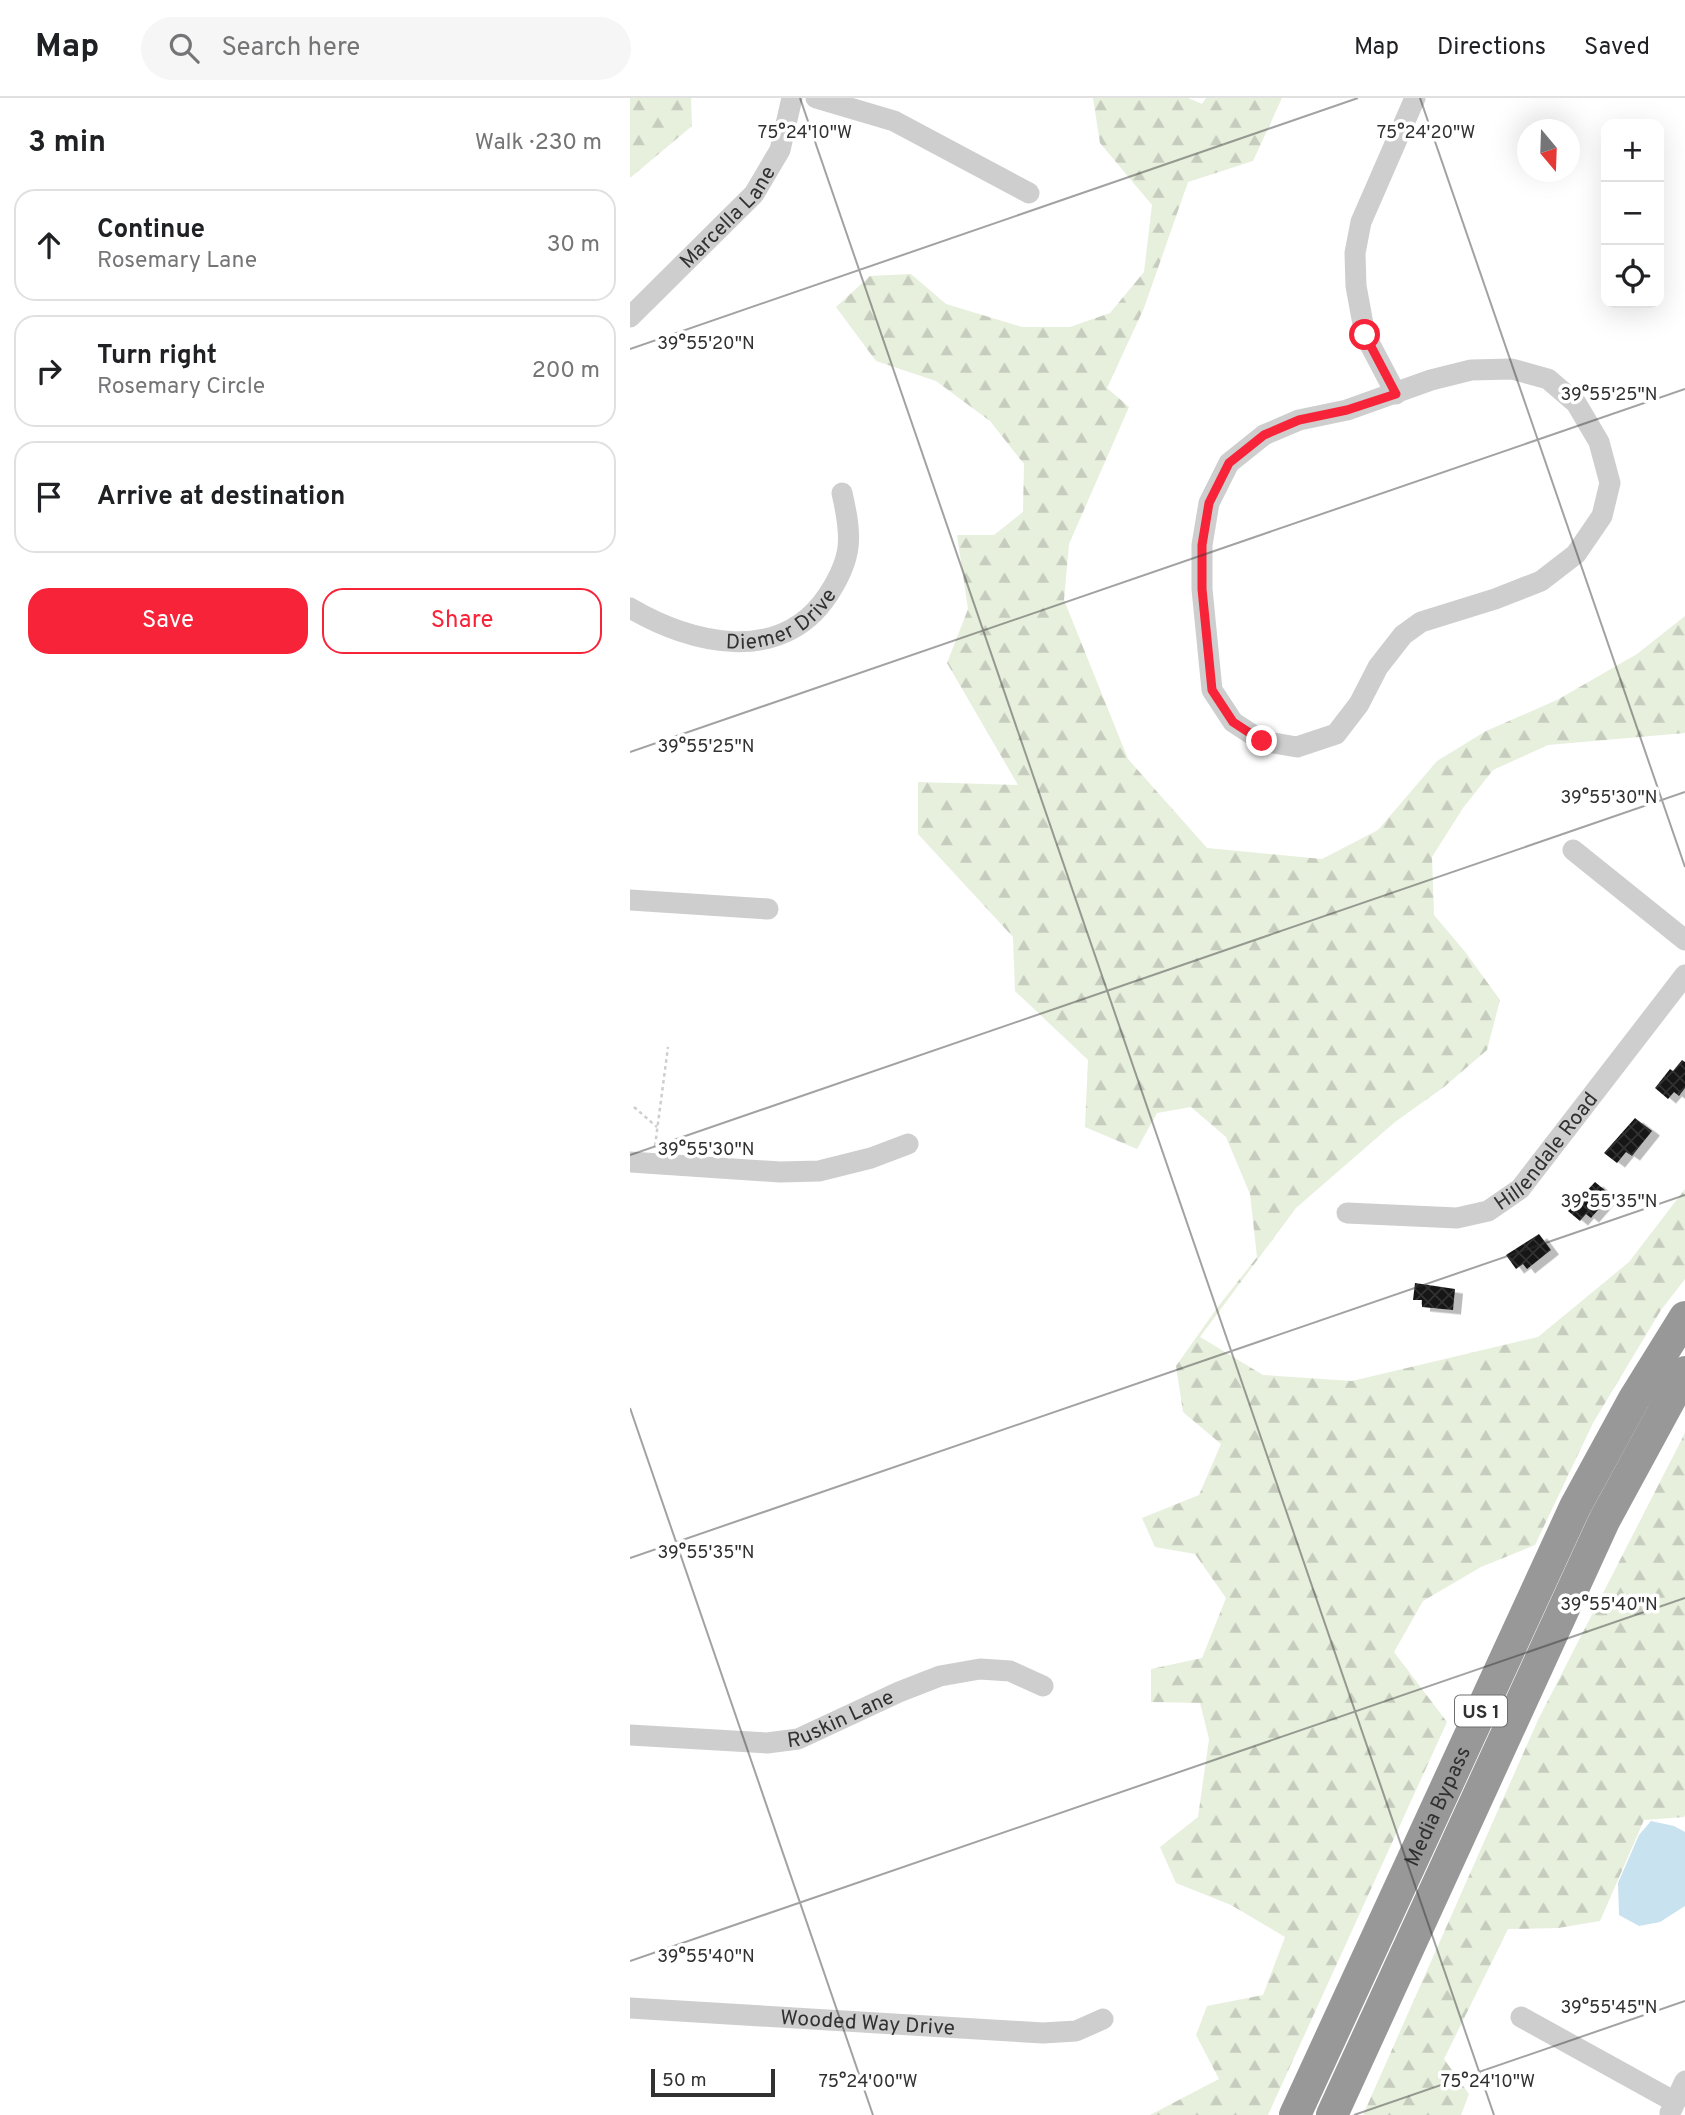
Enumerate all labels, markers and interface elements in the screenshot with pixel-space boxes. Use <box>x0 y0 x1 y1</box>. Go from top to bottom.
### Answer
search box <box>141 17 631 80</box>
text: Map <box>35 27 99 69</box>
icon: search <box>165 29 203 67</box>
text: Search here <box>221 32 360 65</box>
text: Map <box>1354 33 1399 63</box>
text: Directions <box>1437 33 1546 63</box>
text: Saved <box>1584 33 1650 63</box>
north arrow <box>1517 119 1580 182</box>
map controls <box>1601 119 1664 308</box>
button: + <box>1601 119 1664 182</box>
text: 75°24'10"W <box>758 122 852 145</box>
text: 75°24'20"W <box>1377 122 1475 145</box>
text: 3 min <box>28 125 106 162</box>
text: Walk · 230 m <box>475 129 602 158</box>
street label: Marcella Lane <box>675 161 783 275</box>
button: − <box>1601 182 1664 245</box>
text: Continue <box>97 214 205 247</box>
icon: ahead <box>30 226 68 264</box>
text: 30 m <box>547 231 600 260</box>
button: locate <box>1601 245 1664 308</box>
text: Rosemary Lane <box>97 247 257 276</box>
route start <box>1349 319 1380 350</box>
text: 39°55'20"N <box>657 333 755 356</box>
text: Turn right <box>97 340 217 373</box>
icon: right <box>30 352 68 390</box>
text: 200 m <box>532 357 600 386</box>
text: Rosemary Circle <box>97 373 265 402</box>
text: 39°55'25"N <box>1561 384 1658 407</box>
icon: arrive <box>30 478 68 516</box>
text: Arrive at destination <box>97 481 345 514</box>
street label: Diemer Drive <box>725 584 844 657</box>
button: Save <box>28 588 308 654</box>
button: Share <box>322 588 602 654</box>
route end <box>1246 725 1277 756</box>
text: 39°55'25"N <box>658 736 755 759</box>
text: 39°55'30"N <box>1560 787 1658 810</box>
street label: Hillendale Road <box>1490 1087 1605 1218</box>
text: 39°55'30"N <box>657 1139 755 1162</box>
text: 39°55'35"N <box>1561 1191 1657 1214</box>
text: 39°55'35"N <box>658 1542 754 1565</box>
text: 39°55'40"N <box>1560 1594 1658 1617</box>
street label: Ruskin Lane <box>785 1684 899 1755</box>
road number: US 1 <box>1455 1695 1507 1726</box>
street label: Media Bypass <box>1399 1742 1478 1871</box>
text: 39°55'40"N <box>657 1946 755 1969</box>
text: 39°55'45"N <box>1560 1997 1658 2020</box>
street label: Wooded Way Drive <box>779 2005 956 2043</box>
scale bar <box>651 2066 775 2098</box>
text: 50 m <box>662 2069 707 2093</box>
text: 75°24'00"W <box>818 2071 918 2094</box>
text: 75°24'10"W <box>1441 2071 1535 2094</box>

